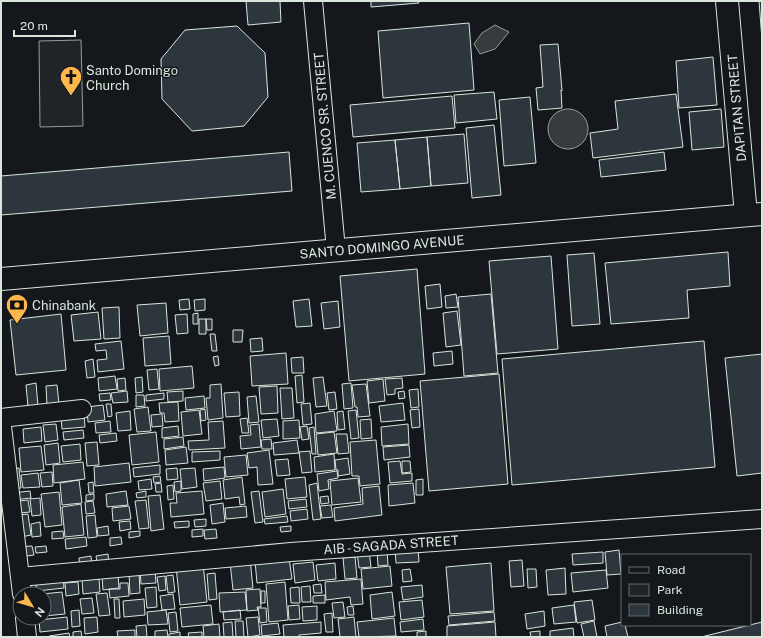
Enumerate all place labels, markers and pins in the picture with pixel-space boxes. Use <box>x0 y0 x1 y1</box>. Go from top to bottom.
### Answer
place label: Santo Domingo Church <box>86 63 178 93</box>
church icon: Santo Domingo Church <box>58 64 84 97</box>
bank icon: Chinabank <box>4 292 30 325</box>
place label: Chinabank <box>32 298 96 313</box>

